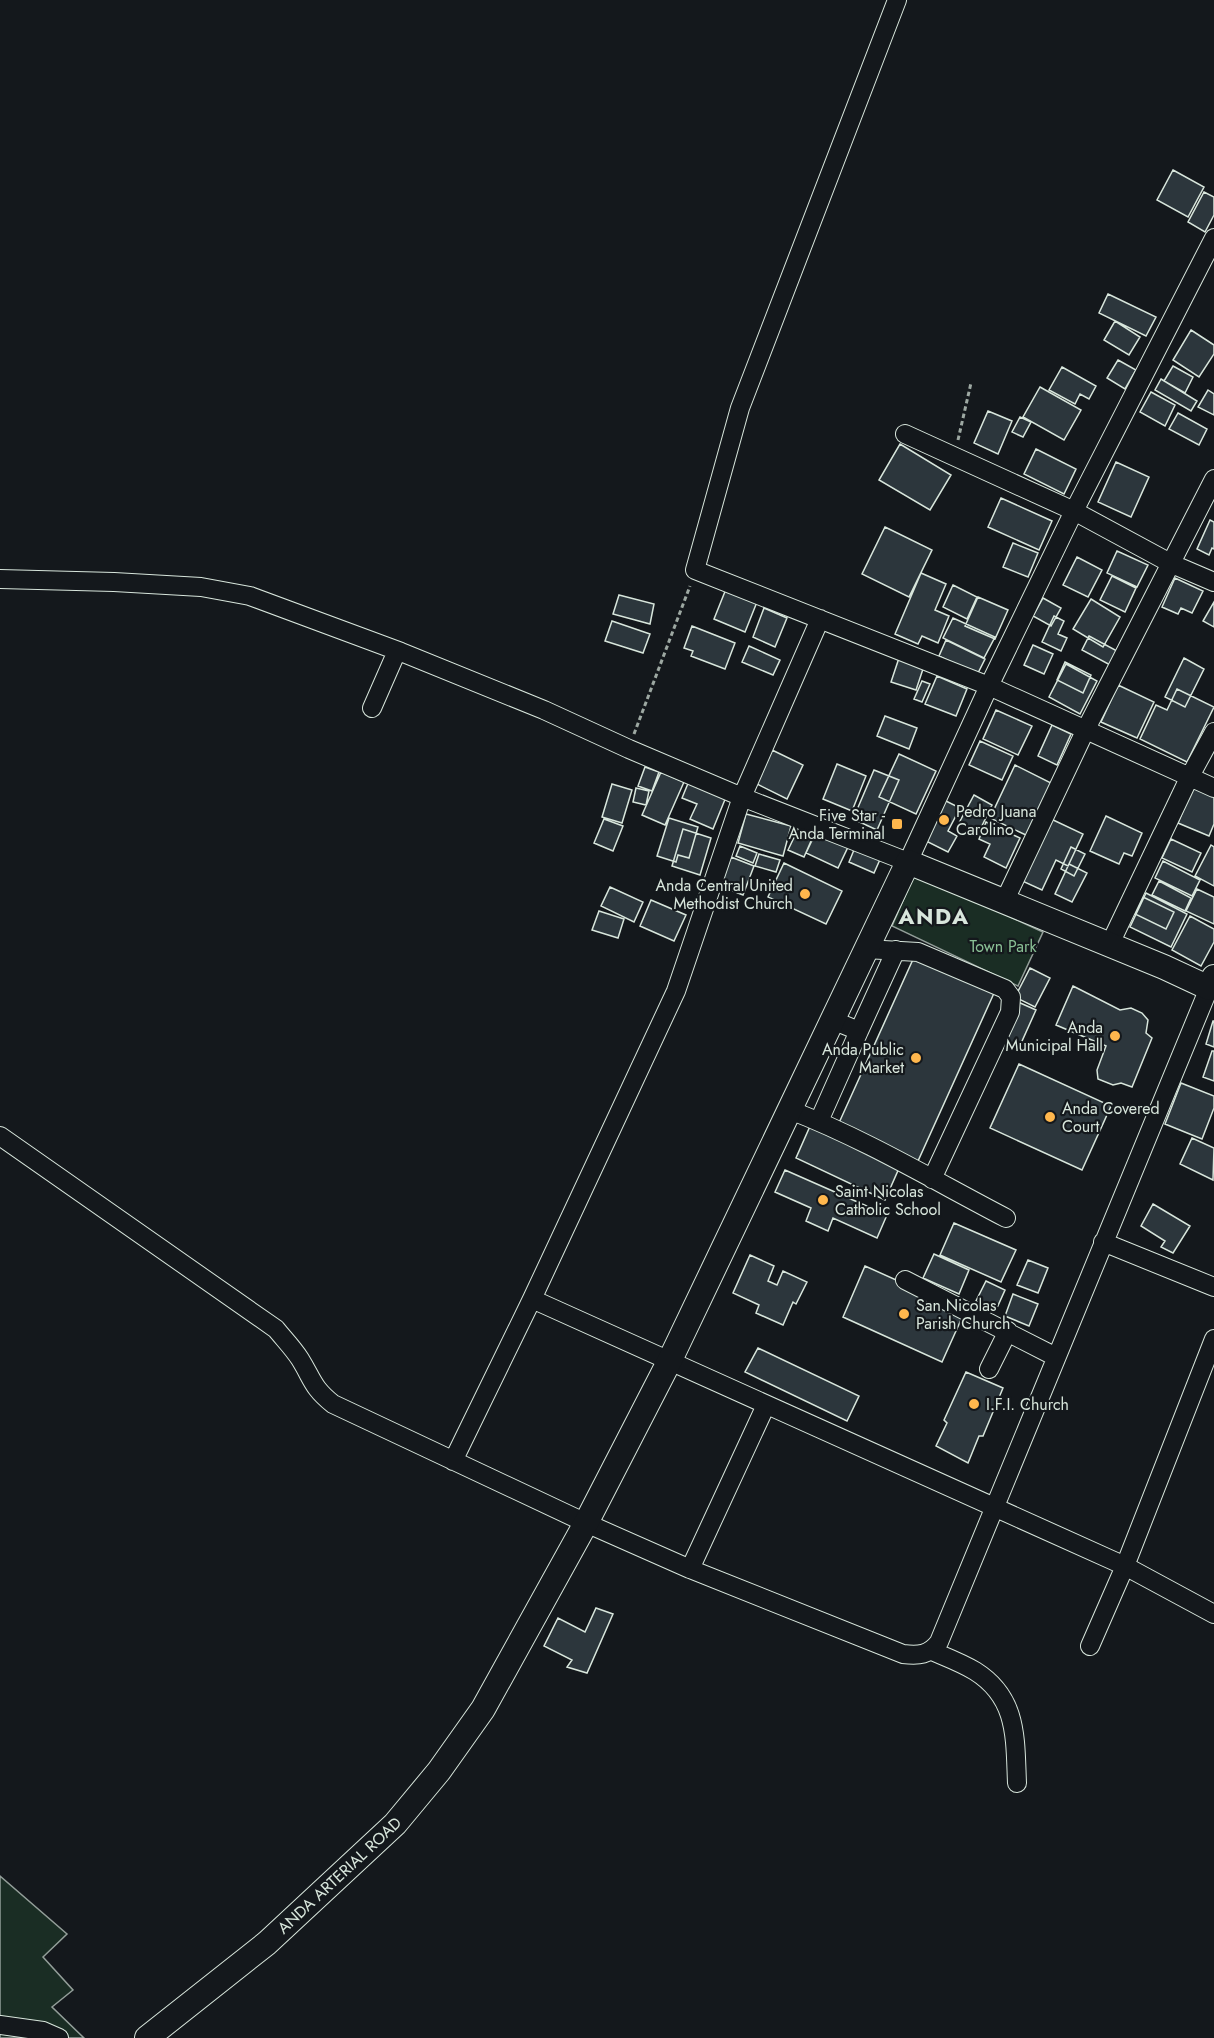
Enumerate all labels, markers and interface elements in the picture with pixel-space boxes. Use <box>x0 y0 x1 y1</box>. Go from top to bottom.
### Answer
place label: Pedro Juana Carolino <box>956 800 1036 841</box>
place label: Five Star - Anda Terminal <box>788 804 886 845</box>
marker: Pedro Juana Carolino <box>937 813 951 827</box>
marker: Five Star - Anda Terminal <box>890 817 904 831</box>
place label: Anda Central United Methodist Church <box>656 874 793 915</box>
marker: Anda Central United Methodist Church <box>798 887 812 901</box>
district label: ANDA <box>897 900 970 932</box>
park label: Town Park <box>970 935 1037 958</box>
place label: Anda Municipal Hall <box>1005 1016 1103 1057</box>
marker: Anda Municipal Hall <box>1108 1029 1122 1043</box>
place label: Anda Public Market <box>822 1038 904 1079</box>
marker: Anda Public Market <box>909 1051 923 1065</box>
place label: Anda Covered Court <box>1062 1097 1160 1138</box>
marker: Anda Covered Court <box>1043 1110 1057 1124</box>
place label: Saint Nicolas Catholic School <box>835 1180 941 1221</box>
marker: Saint Nicolas Catholic School <box>816 1193 830 1207</box>
place label: San Nicolas Parish Church <box>916 1294 1010 1335</box>
marker: San Nicolas Parish Church <box>897 1307 911 1321</box>
place label: I.F.I. Church <box>986 1393 1069 1416</box>
marker: I.F.I. Church <box>967 1397 981 1411</box>
street label: ANDA ARTERIAL ROAD <box>272 1811 407 1939</box>

